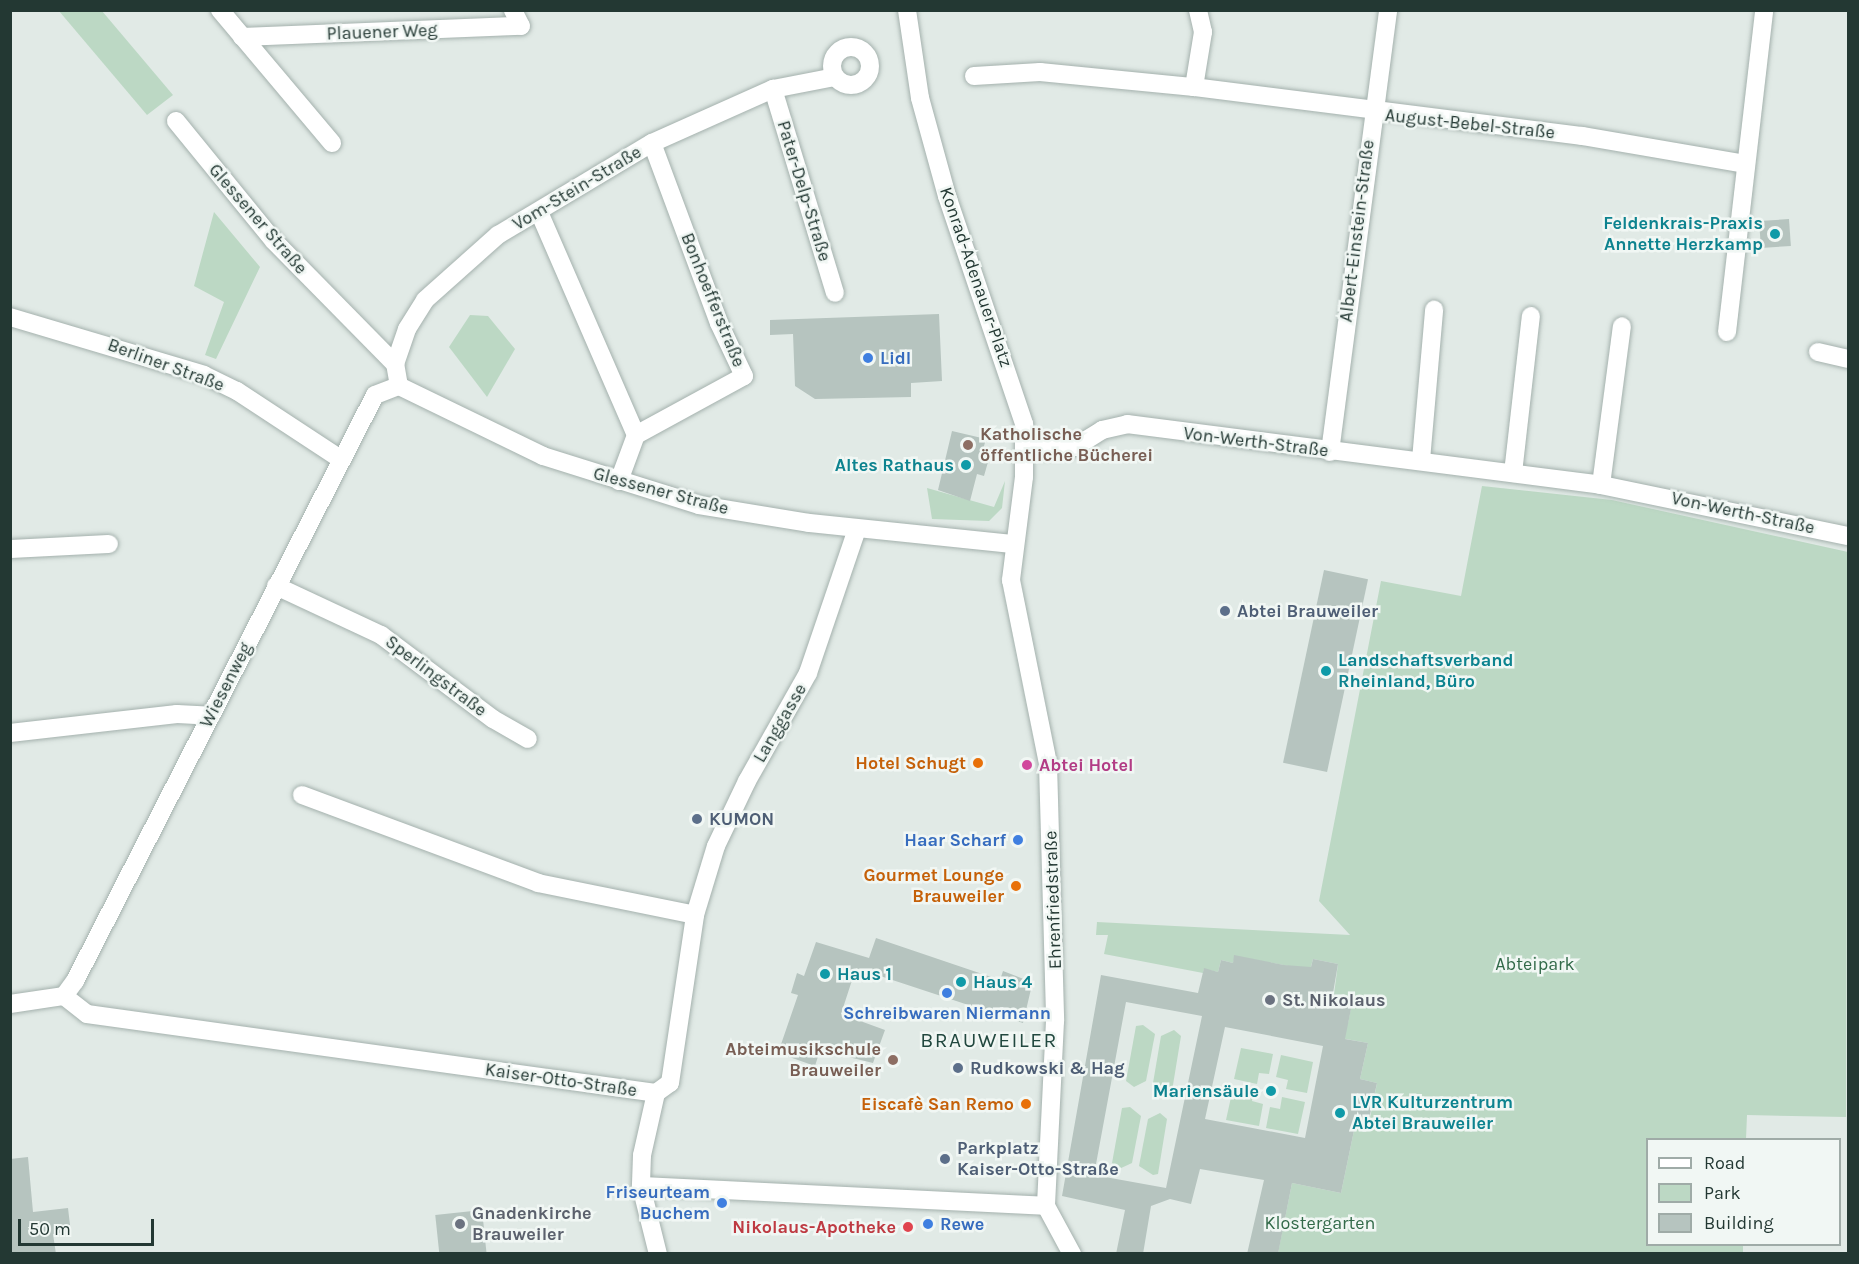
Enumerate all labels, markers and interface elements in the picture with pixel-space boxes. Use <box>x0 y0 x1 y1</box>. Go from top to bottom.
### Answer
street label: Plauener Weg <box>326 19 438 45</box>
street label: August-Bebel-Straße <box>1384 104 1556 144</box>
street label: Pater-Delp-Straße <box>772 118 836 264</box>
street label: Albert-Einstein-Straße <box>1335 139 1379 323</box>
street label: Vom-Stein-Straße <box>509 141 645 235</box>
street label: Glessener Straße <box>204 159 312 279</box>
street label: Konrad-Adenauer-Platz <box>935 184 1017 370</box>
place label: Feldenkrais-Praxis Annette Herzkamp <box>1603 213 1763 256</box>
marker: Feldenkrais-Praxis Annette Herzkamp <box>1768 227 1782 241</box>
street label: Bonhoefferstraße <box>676 230 750 370</box>
street label: Berliner Straße <box>105 334 227 396</box>
place label: Lidl <box>880 347 911 369</box>
marker: Lidl <box>861 351 875 365</box>
street label: Von-Werth-Straße <box>1182 422 1330 462</box>
place label: Katholische öffentliche Bücherei <box>980 424 1153 466</box>
marker: Katholische öffentliche Bücherei <box>961 438 975 452</box>
place label: Altes Rathaus <box>835 454 954 476</box>
marker: Altes Rathaus <box>959 458 973 472</box>
street label: Glessener Straße <box>591 463 731 519</box>
street label: Von-Werth-Straße <box>1669 487 1817 539</box>
place label: Abtei Brauweiler <box>1237 600 1378 622</box>
marker: Abtei Brauweiler <box>1218 604 1232 618</box>
street label: Sperlingstraße <box>381 631 491 721</box>
street label: Wiesenweg <box>195 639 257 731</box>
place label: Landschaftsverband Rheinland, Büro <box>1338 650 1513 692</box>
marker: Landschaftsverband Rheinland, Büro <box>1319 664 1333 678</box>
street label: Langgasse <box>749 680 811 766</box>
place label: Hotel Schugt <box>855 752 966 774</box>
place label: Abtei Hotel <box>1039 754 1133 776</box>
marker: Hotel Schugt <box>971 756 985 770</box>
marker: Abtei Hotel <box>1020 758 1034 772</box>
place label: KUMON <box>709 808 774 830</box>
marker: KUMON <box>690 812 704 826</box>
place label: Haar Scharf <box>904 829 1006 851</box>
street label: Ehrenfriedstraße <box>1040 830 1066 970</box>
marker: Haar Scharf <box>1011 833 1025 847</box>
place label: Gourmet Lounge Brauweiler <box>863 865 1004 908</box>
marker: Gourmet Lounge Brauweiler <box>1009 879 1023 893</box>
park label: Abteipark <box>1495 953 1575 975</box>
place label: Haus 1 <box>837 963 892 985</box>
marker: Haus 1 <box>818 967 832 981</box>
place label: Haus 4 <box>973 971 1032 993</box>
marker: Haus 4 <box>954 975 968 989</box>
marker: Schreibwaren Niermann <box>940 986 954 1000</box>
place label: St. Nikolaus <box>1282 989 1385 1011</box>
marker: St. Nikolaus <box>1263 993 1277 1007</box>
place label: Schreibwaren Niermann <box>843 1002 1051 1024</box>
district label: BRAUWEILER <box>920 1027 1058 1053</box>
place label: Abteimusikschule Brauweiler <box>725 1039 881 1082</box>
marker: Abteimusikschule Brauweiler <box>886 1053 900 1067</box>
place label: Rudkowski & Hag <box>970 1057 1125 1079</box>
street label: Kaiser-Otto-Straße <box>484 1059 638 1101</box>
marker: Rudkowski & Hag <box>951 1061 965 1075</box>
place label: Mariensäule <box>1153 1080 1259 1102</box>
marker: Mariensäule <box>1264 1084 1278 1098</box>
place label: LVR Kulturzentrum Abtei Brauweiler <box>1352 1092 1513 1134</box>
place label: Eiscafè San Remo <box>861 1093 1014 1115</box>
marker: Eiscafè San Remo <box>1019 1097 1033 1111</box>
marker: LVR Kulturzentrum Abtei Brauweiler <box>1333 1106 1347 1120</box>
place label: Parkplatz Kaiser-Otto-Straße <box>957 1138 1119 1180</box>
legend <box>1646 1138 1841 1246</box>
marker: Parkplatz Kaiser-Otto-Straße <box>938 1152 952 1166</box>
text: Road <box>1704 1152 1745 1174</box>
place label: Friseurteam Buchem <box>606 1182 710 1224</box>
text: Park <box>1704 1182 1741 1204</box>
marker: Friseurteam Buchem <box>715 1196 729 1210</box>
place label: Gnadenkirche Brauweiler <box>472 1203 592 1246</box>
scale bar <box>21 1207 158 1245</box>
park label: Klostergarten <box>1265 1212 1375 1234</box>
text: Building <box>1704 1212 1774 1234</box>
place label: Rewe <box>940 1213 984 1235</box>
place label: Nikolaus-Apotheke <box>732 1216 896 1238</box>
marker: Gnadenkirche Brauweiler <box>453 1217 467 1231</box>
marker: Rewe <box>921 1217 935 1231</box>
text: 50 m <box>29 1218 71 1240</box>
marker: Nikolaus-Apotheke <box>901 1220 915 1234</box>

